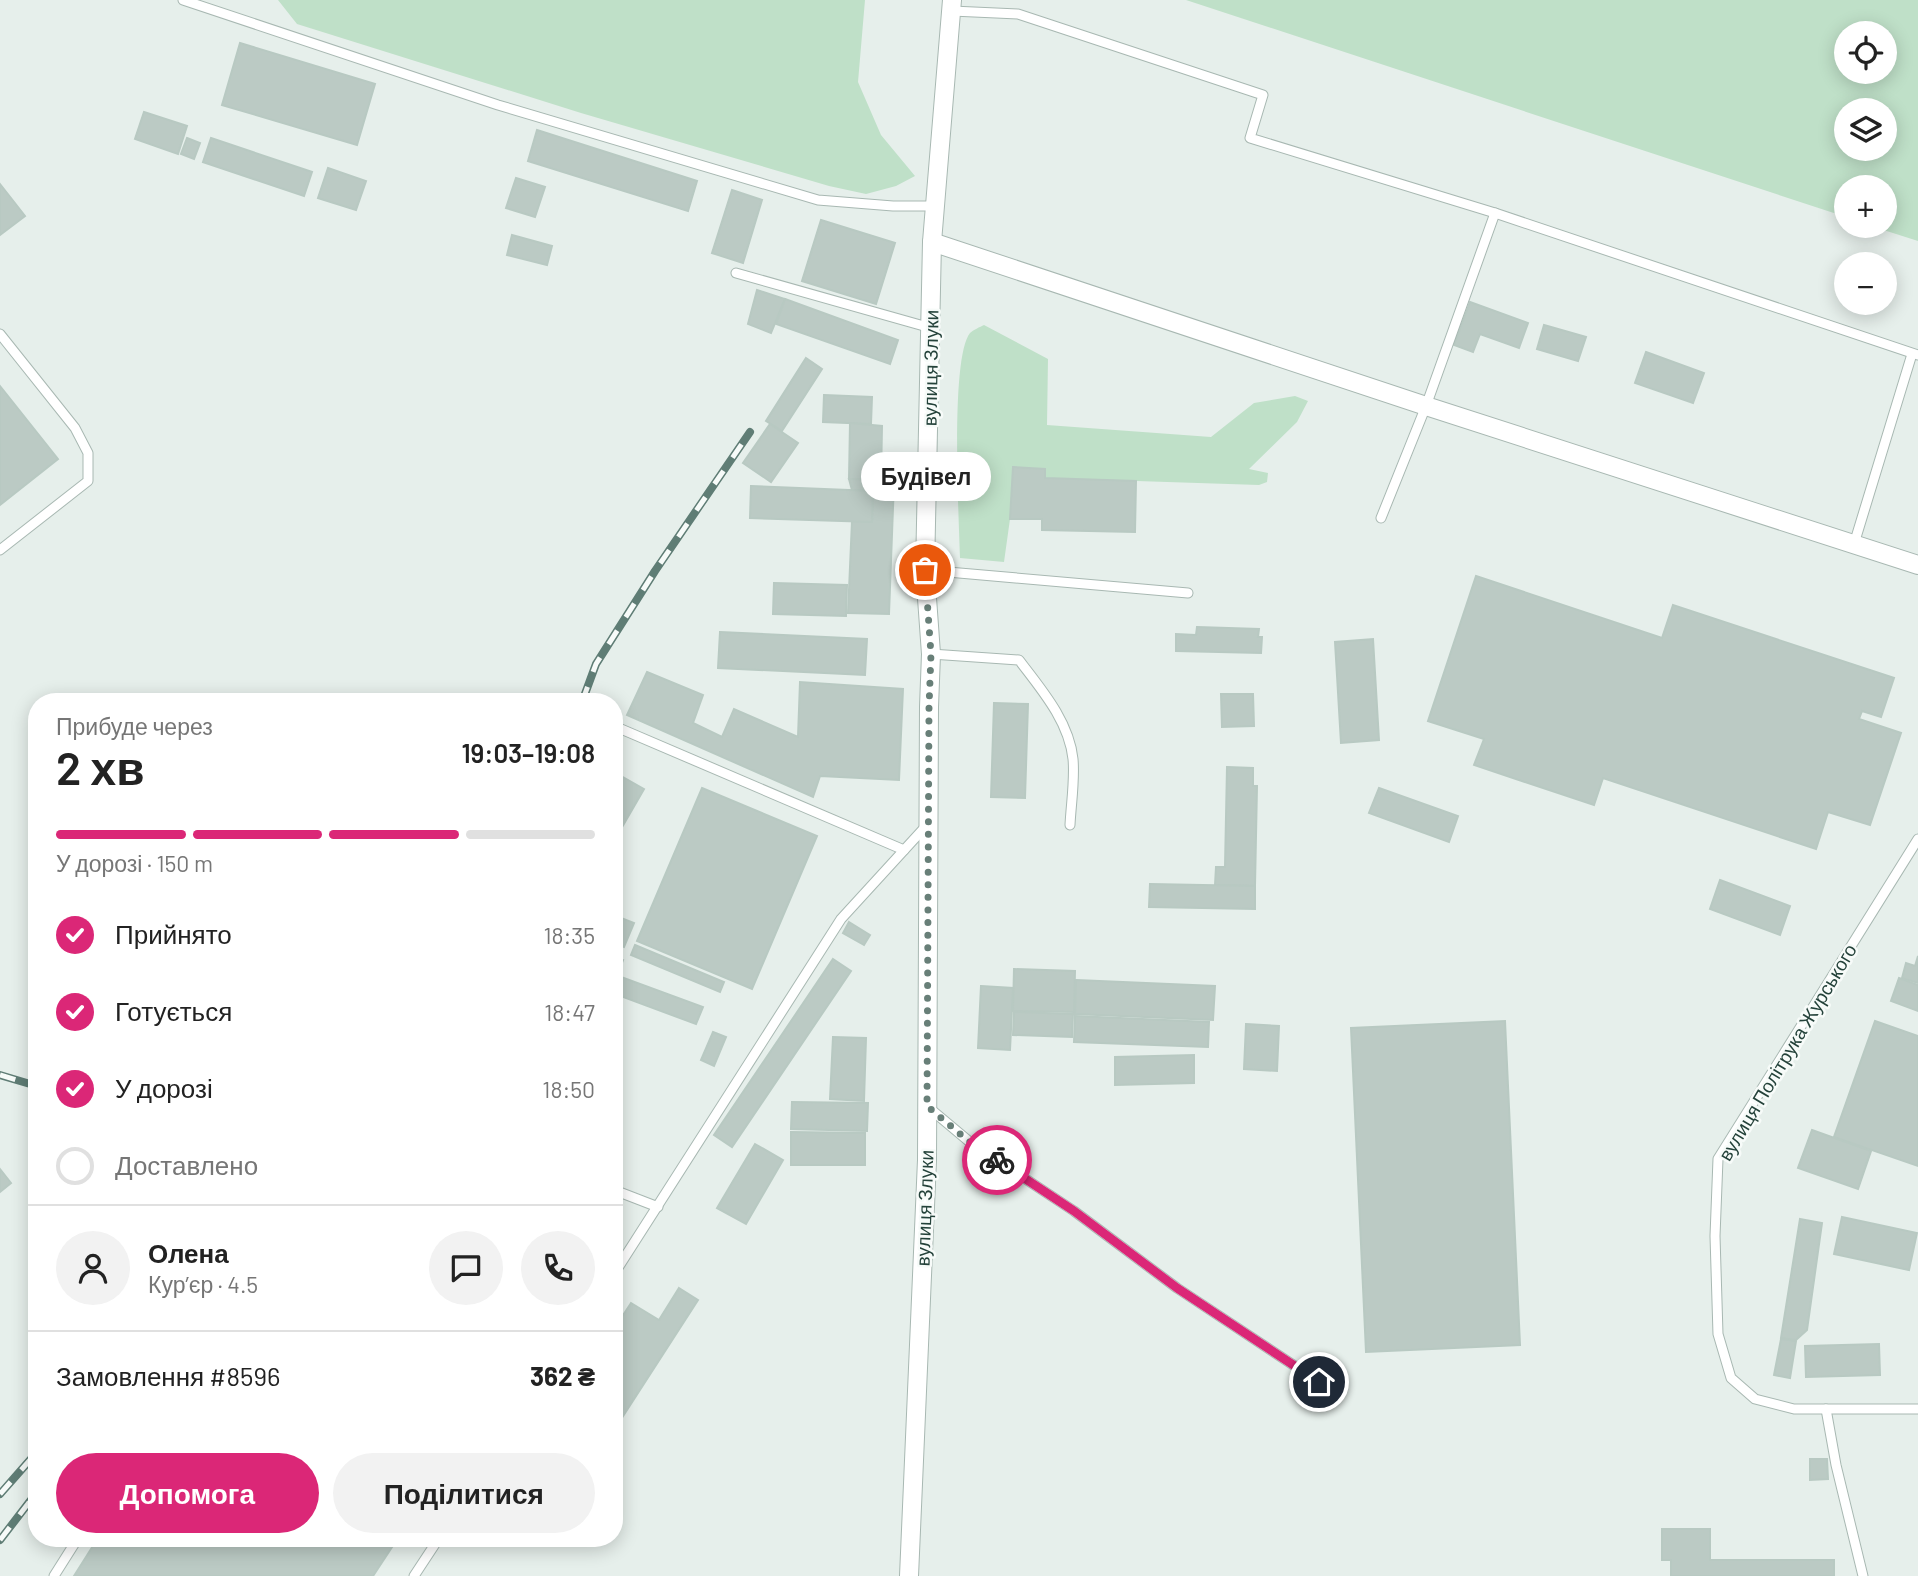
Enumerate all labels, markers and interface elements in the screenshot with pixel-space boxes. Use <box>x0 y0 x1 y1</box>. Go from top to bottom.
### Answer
map controls <box>1834 21 1897 315</box>
button: locate <box>1834 21 1897 84</box>
button: layers <box>1834 98 1897 161</box>
button: + <box>1834 175 1897 238</box>
button: − <box>1834 252 1897 315</box>
street label: вулиця Злуки <box>917 310 943 426</box>
callout: Будівел <box>860 451 990 500</box>
text: Будівел <box>881 462 971 490</box>
pin <box>895 540 955 600</box>
icon: bag <box>906 551 944 589</box>
text: Прибуде через <box>56 712 213 740</box>
text: 19:03–19:08 <box>461 737 595 768</box>
text: 2 хв <box>56 739 144 794</box>
text: У дорозі · 150 m <box>56 849 213 877</box>
icon: check <box>56 916 94 954</box>
text: Прийнято <box>115 918 232 949</box>
text: 18:35 <box>544 921 595 949</box>
street label: вулиця Політрука Журського <box>1713 939 1861 1165</box>
icon: check <box>56 993 94 1031</box>
text: Готується <box>115 995 232 1026</box>
text: 18:47 <box>544 998 595 1026</box>
icon: check <box>56 1070 94 1108</box>
text: У дорозі <box>115 1072 213 1103</box>
text: 18:50 <box>542 1075 595 1103</box>
courier <box>962 1125 1032 1195</box>
icon: bike <box>978 1141 1016 1179</box>
text: Доставлено <box>115 1149 258 1180</box>
street label: вулиця Злуки <box>910 1149 938 1267</box>
button: person <box>56 1231 130 1305</box>
button: chat <box>429 1231 503 1305</box>
button: phone <box>521 1231 595 1305</box>
text: Олена <box>148 1237 229 1268</box>
text: Кур’єр · 4.5 <box>148 1270 258 1298</box>
pin <box>1289 1352 1349 1412</box>
text: Замовлення #8596 <box>56 1360 280 1391</box>
text: 362 ₴ <box>530 1360 595 1391</box>
icon: home <box>1300 1363 1338 1401</box>
button: Допомога <box>56 1453 319 1533</box>
button: Поділитися <box>333 1453 595 1533</box>

